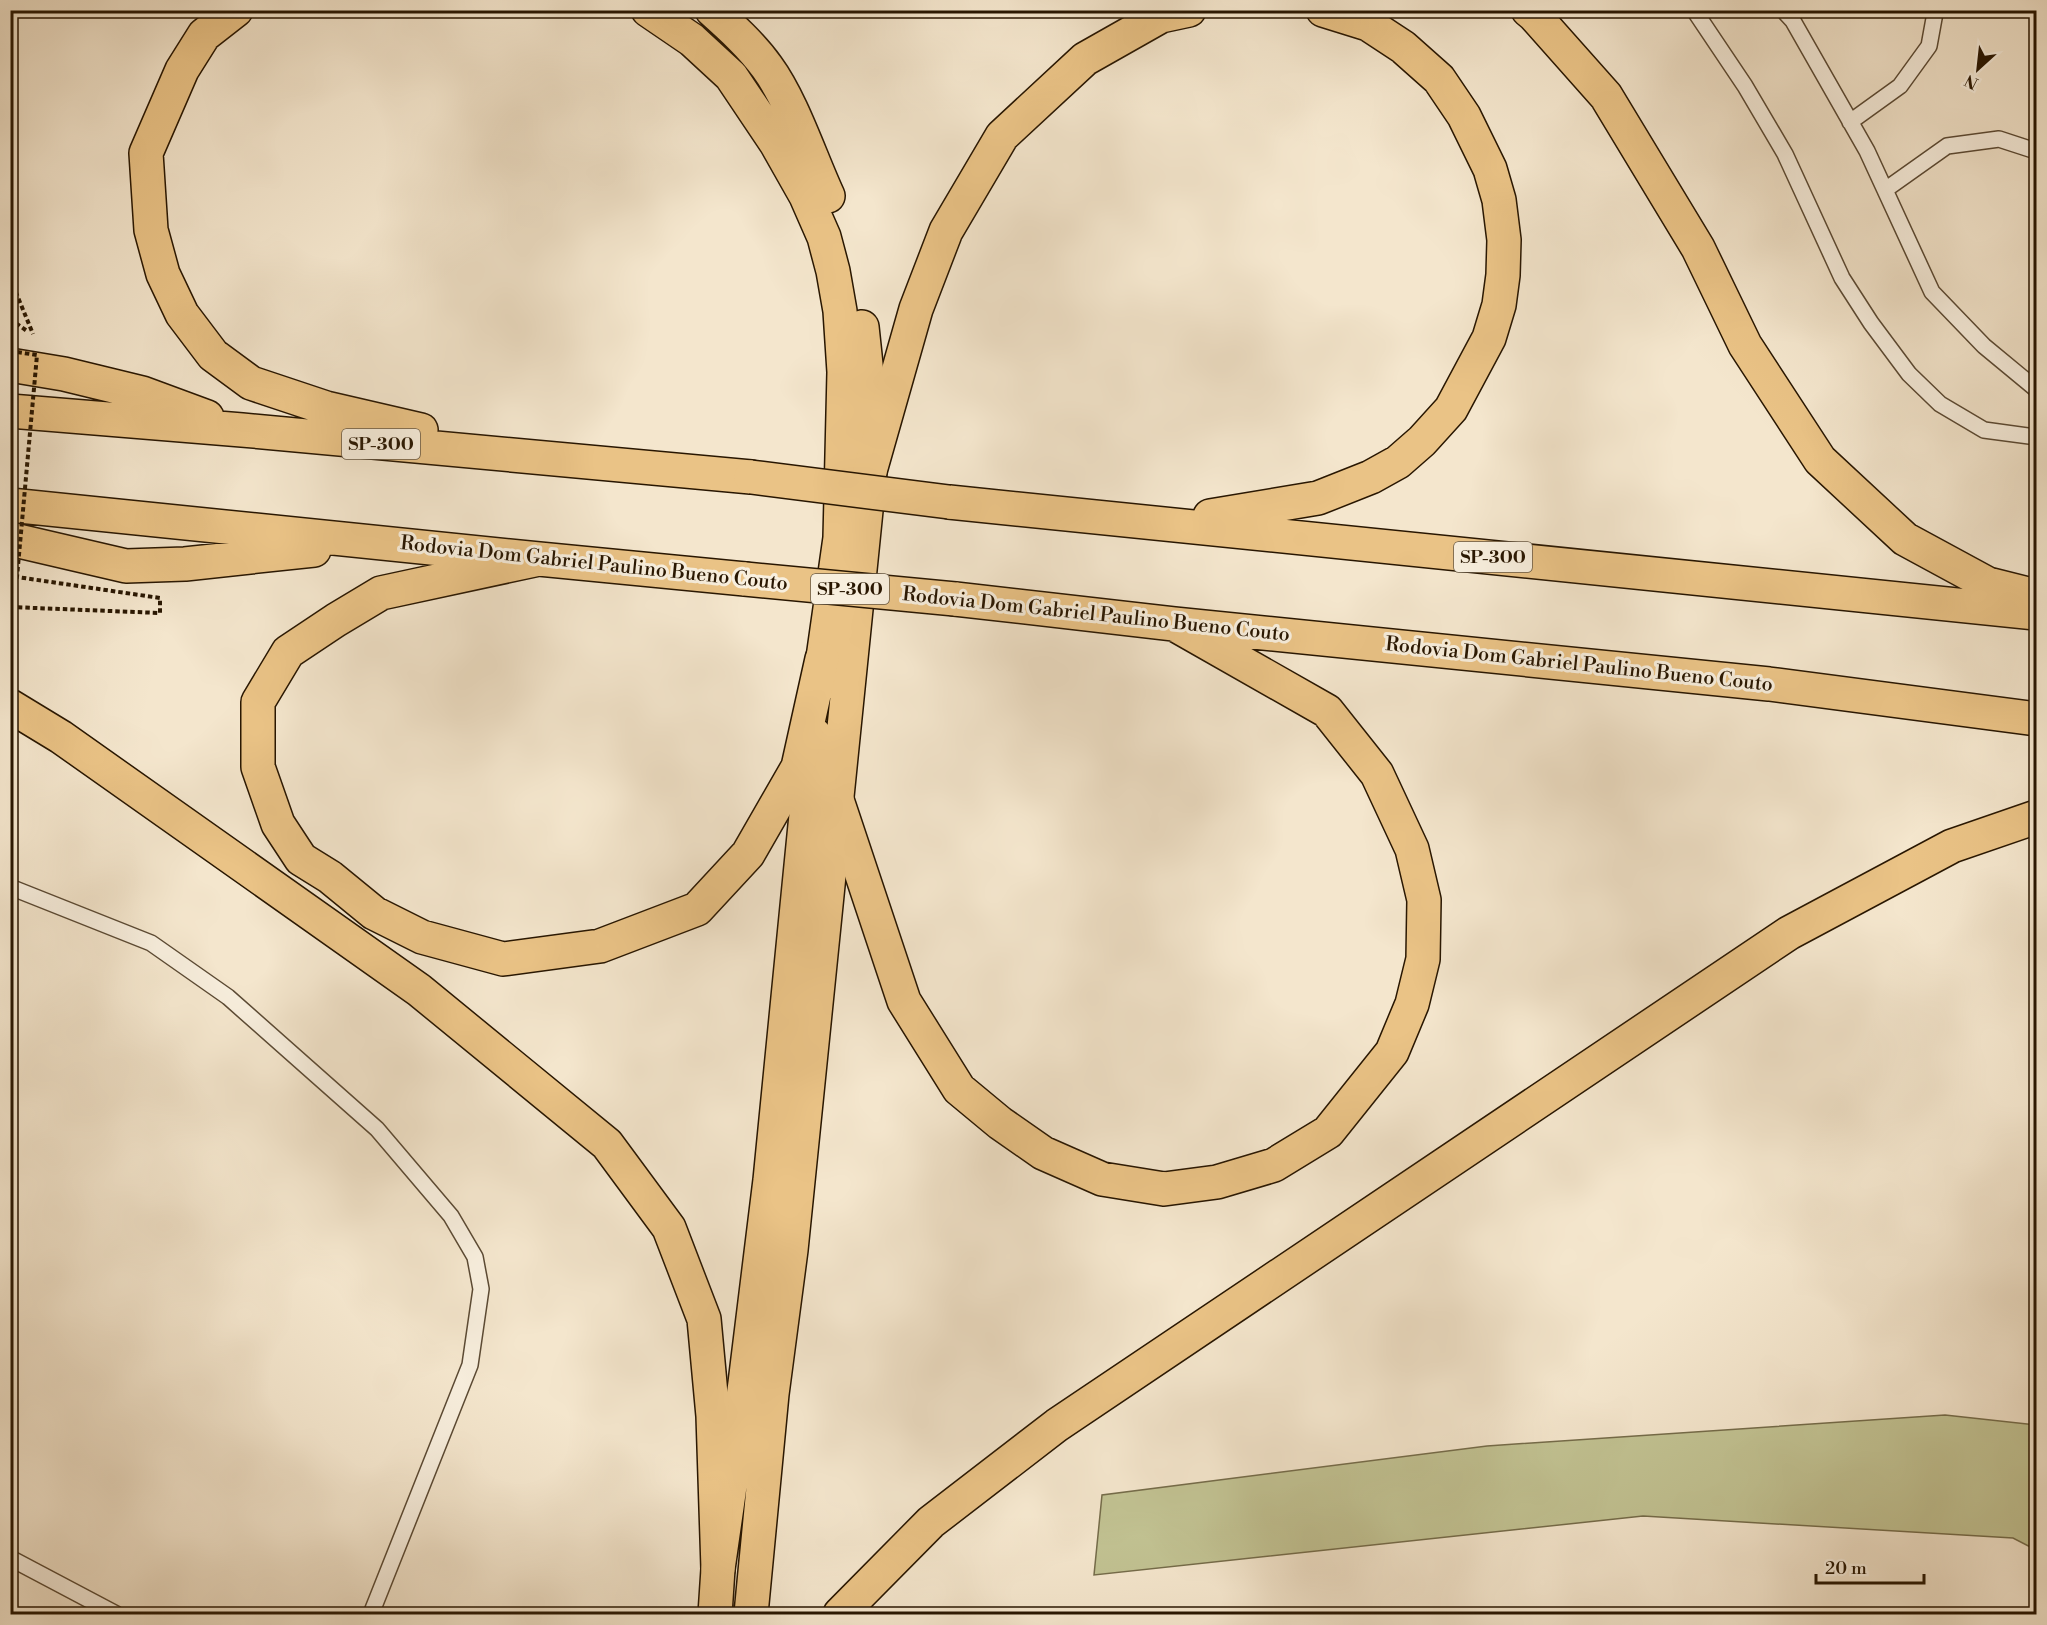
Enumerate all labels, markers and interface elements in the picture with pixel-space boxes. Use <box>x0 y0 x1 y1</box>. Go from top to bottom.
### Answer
north arrow <box>1948 39 2008 99</box>
text: N <box>1961 70 1982 93</box>
road number: SP-300 <box>342 429 420 459</box>
street label: Rodovia Dom Gabriel Paulino Bueno Couto <box>399 531 789 597</box>
road number: SP-300 <box>1454 542 1532 572</box>
road number: SP-300 <box>811 574 889 604</box>
street label: Rodovia Dom Gabriel Paulino Bueno Couto <box>901 582 1291 648</box>
street label: Rodovia Dom Gabriel Paulino Bueno Couto <box>1384 632 1774 698</box>
scale bar <box>1816 1547 1924 1585</box>
text: 20 m <box>1825 1557 1867 1580</box>

